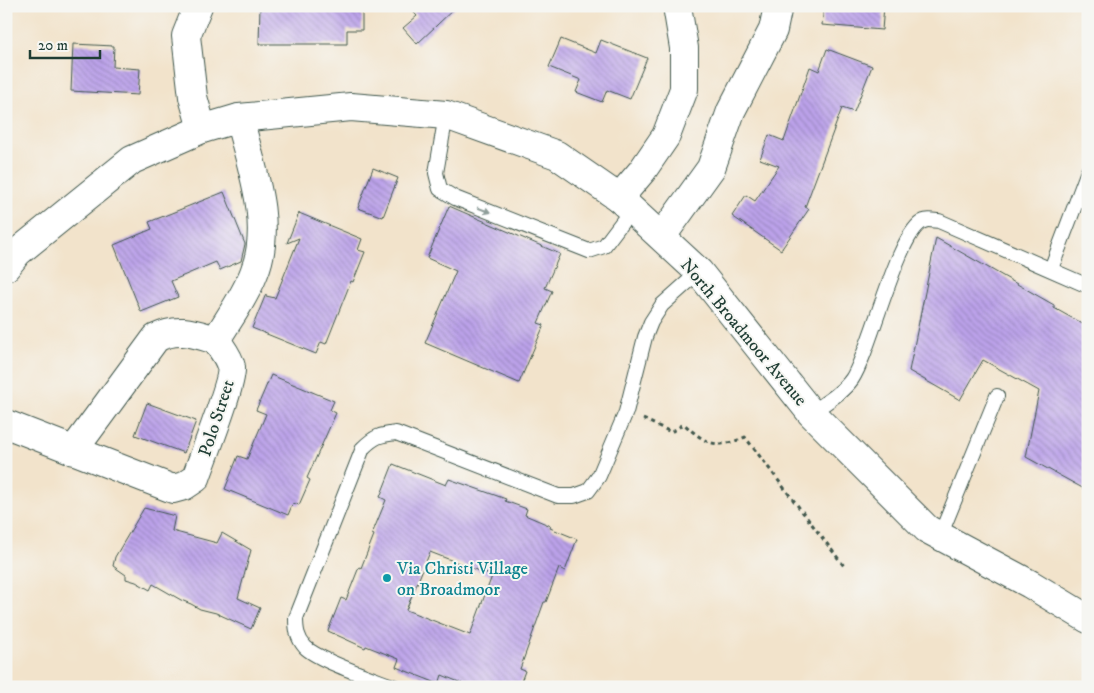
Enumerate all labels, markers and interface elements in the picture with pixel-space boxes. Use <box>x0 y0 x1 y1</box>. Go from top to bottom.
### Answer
scale bar <box>30 28 100 60</box>
text: 20 m <box>38 36 68 55</box>
one-way arrow <box>477 206 492 214</box>
street label: North Broadmoor Avenue <box>675 254 811 411</box>
street label: Polo Street <box>194 377 240 459</box>
place label: Via Christi Village on Broadmoor <box>396 558 528 601</box>
marker: Via Christi Village on Broadmoor <box>381 572 393 584</box>

